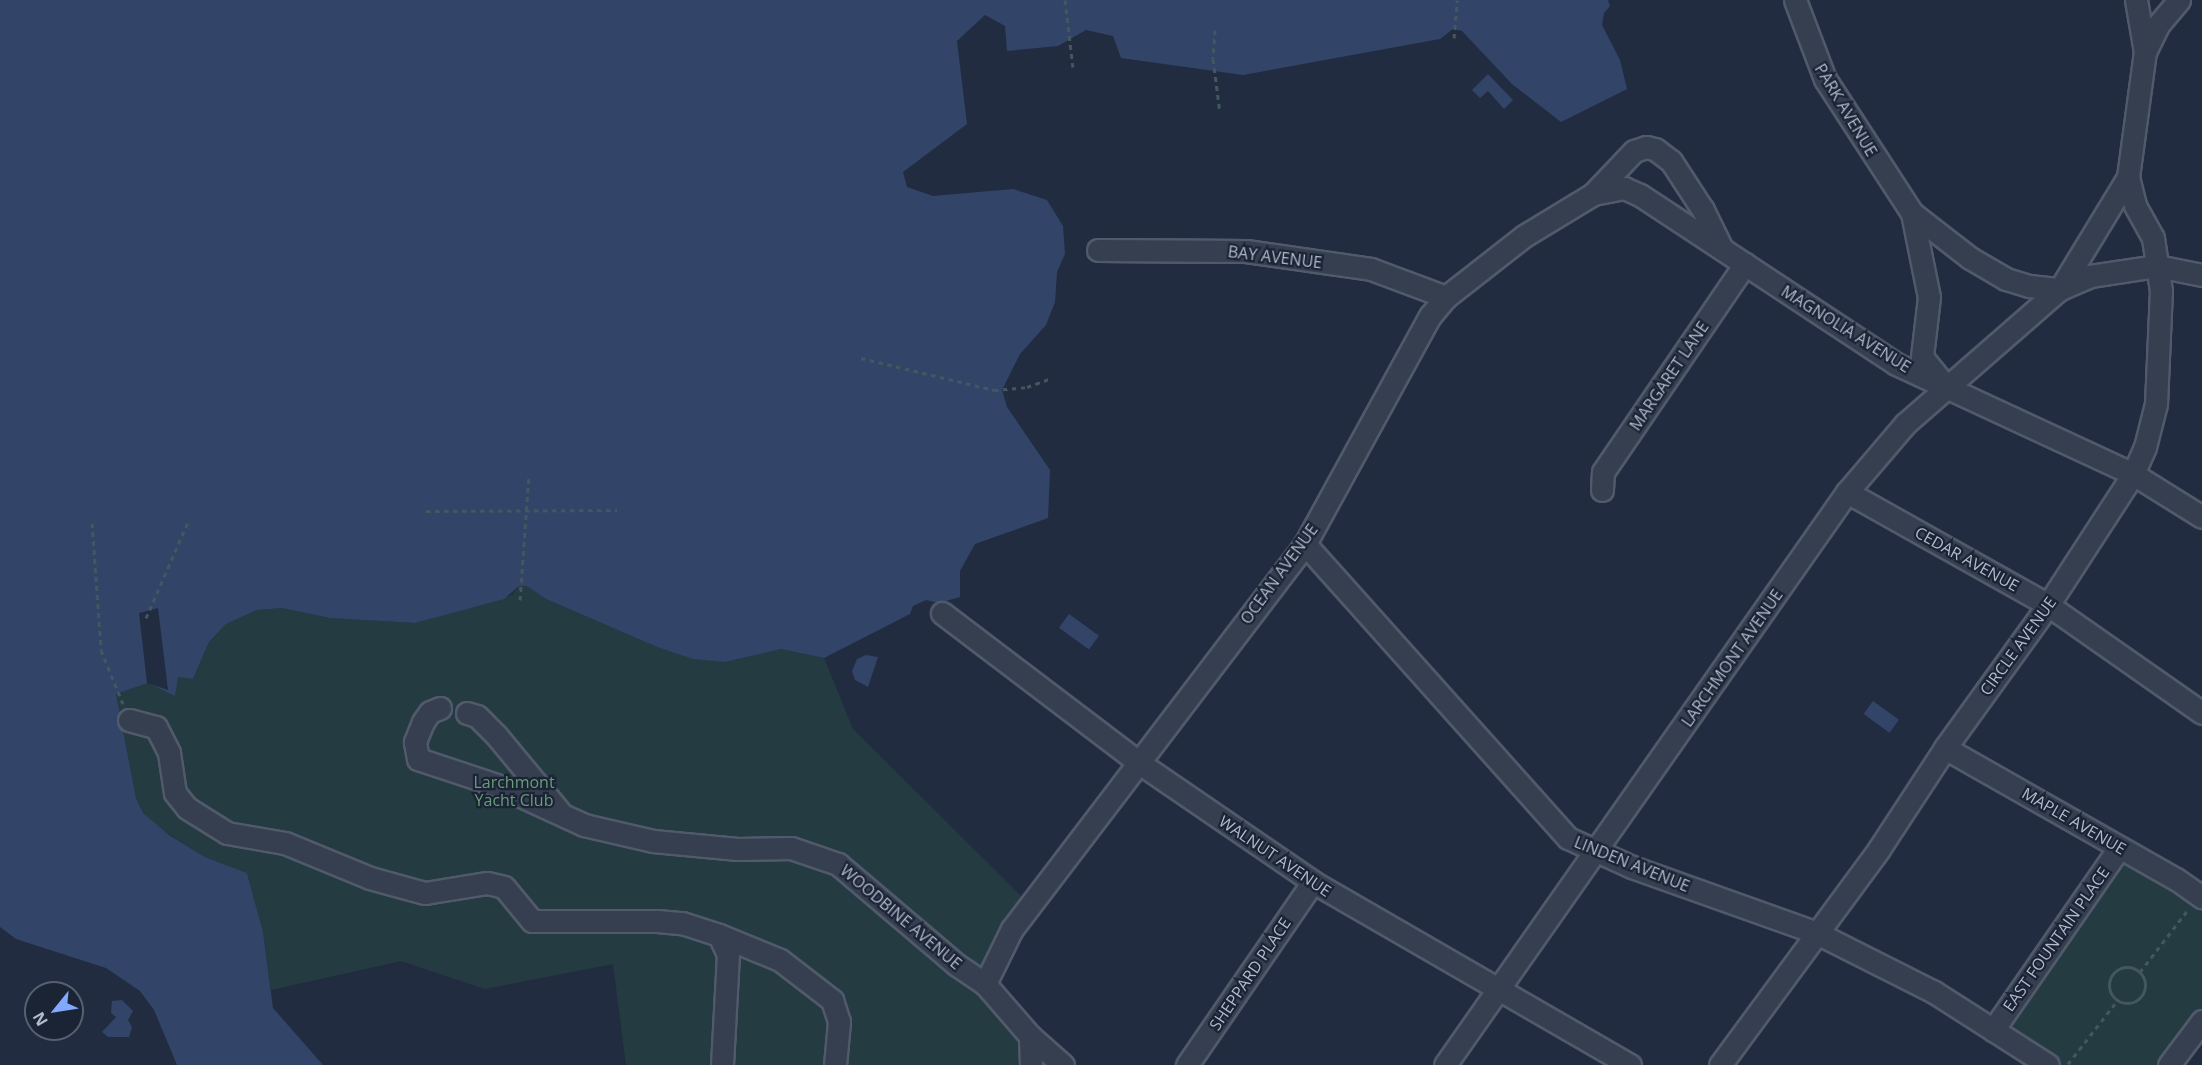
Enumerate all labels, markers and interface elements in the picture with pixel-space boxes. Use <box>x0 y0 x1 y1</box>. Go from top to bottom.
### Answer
street label: PARK AVENUE <box>1811 60 1881 160</box>
street label: BAY AVENUE <box>1227 242 1323 272</box>
street label: MAGNOLIA AVENUE <box>1778 281 1914 377</box>
street label: MARGARET LANE <box>1625 318 1713 434</box>
street label: OCEAN AVENUE <box>1236 520 1322 628</box>
street label: CEDAR AVENUE <box>1912 523 2022 595</box>
street label: LARCHMONT AVENUE <box>1677 586 1787 730</box>
street label: CIRCLE AVENUE <box>1976 593 2060 699</box>
park label: Larchmont Yacht Club <box>473 772 555 810</box>
street label: MAPLE AVENUE <box>2019 784 2129 858</box>
street label: WALNUT AVENUE <box>1215 811 1335 901</box>
street label: LINDEN AVENUE <box>1572 832 1692 896</box>
street label: WOODBINE AVENUE <box>836 861 966 973</box>
street label: EAST FOUNTAIN PLACE <box>1999 863 2113 1015</box>
street label: SHEPPARD PLACE <box>1205 914 1295 1034</box>
north arrow <box>24 981 84 1041</box>
text: N <box>27 1008 53 1030</box>

